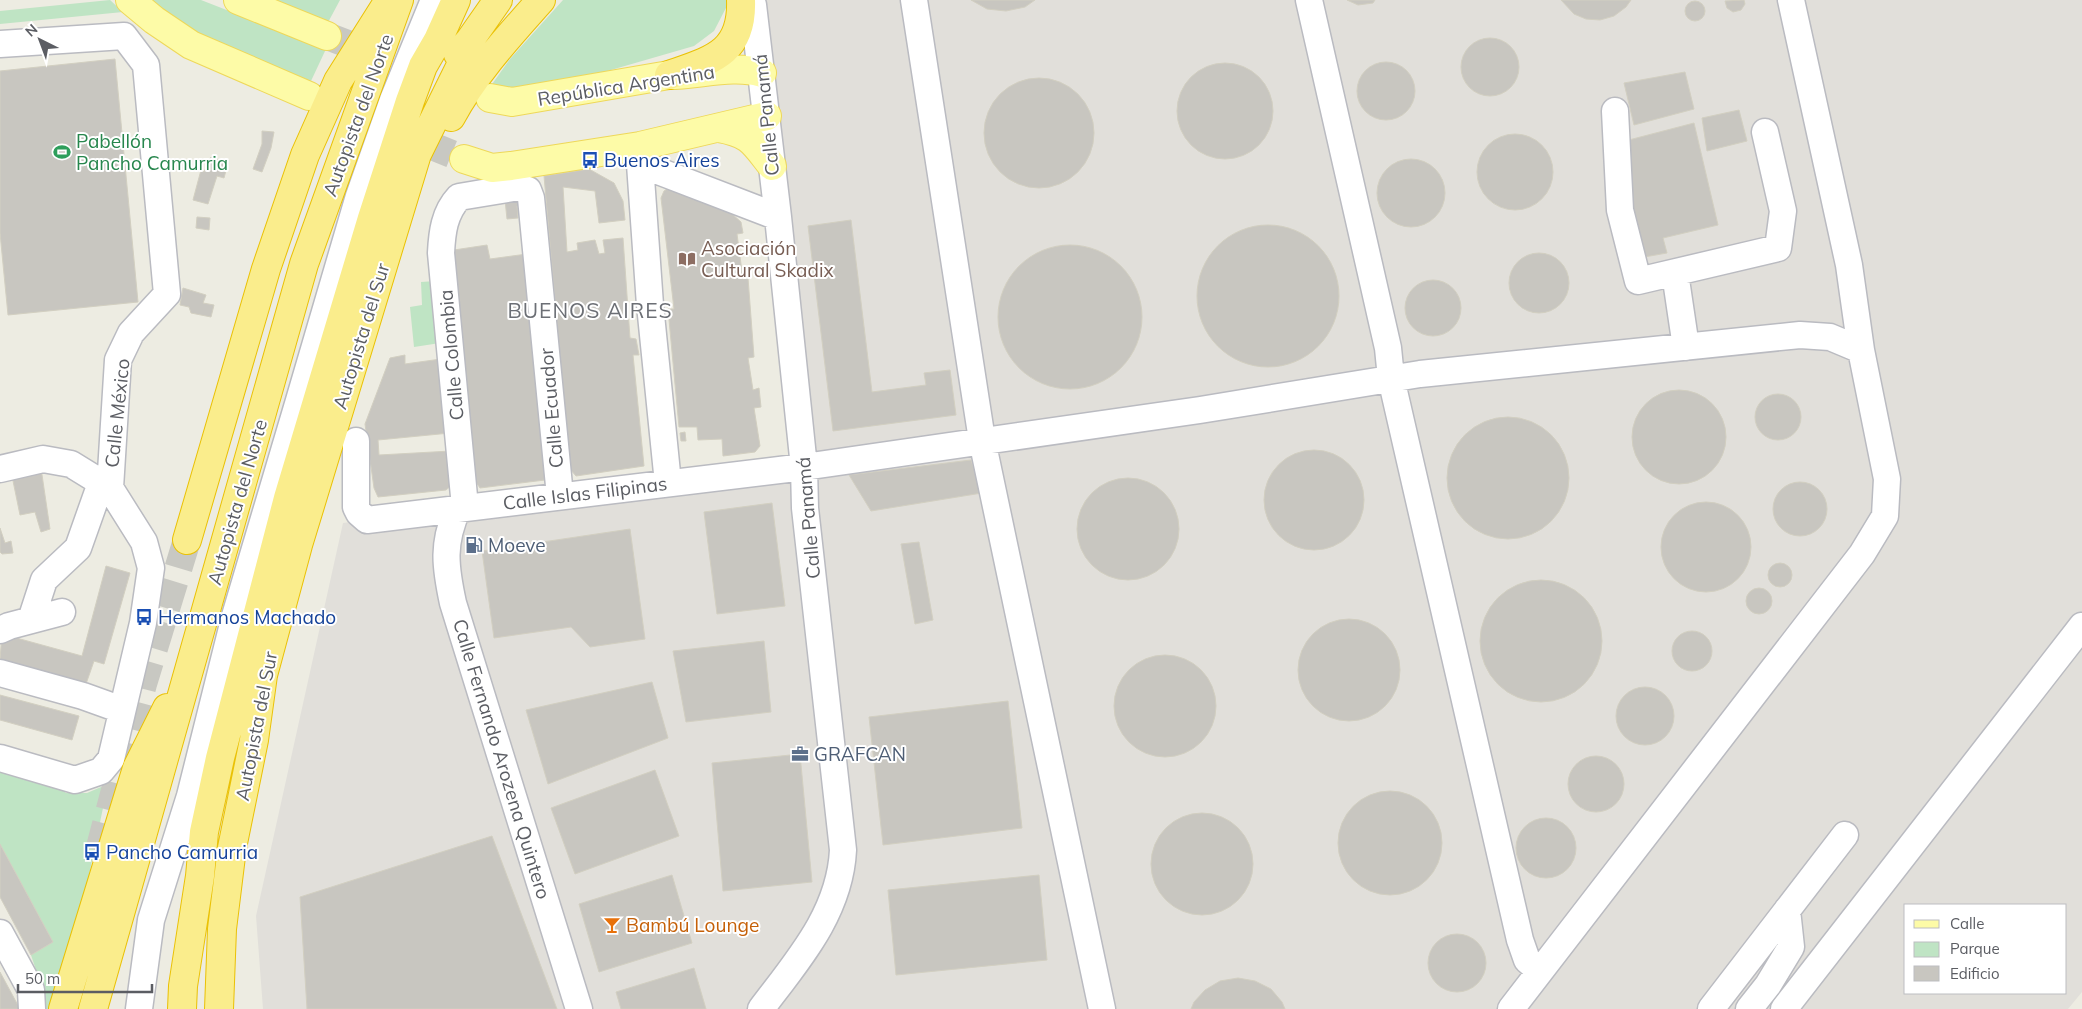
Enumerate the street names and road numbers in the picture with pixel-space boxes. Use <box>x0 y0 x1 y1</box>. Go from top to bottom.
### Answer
street label: Autopista del Norte <box>317 30 399 200</box>
street label: Calle Panamá <box>748 53 784 177</box>
street label: República Argentina <box>536 59 716 111</box>
street label: Autopista del Sur <box>327 260 395 412</box>
street label: Calle Colombia <box>433 289 469 421</box>
street label: Calle Ecuador <box>534 347 568 469</box>
street label: Calle México <box>99 357 135 469</box>
street label: Autopista del Norte <box>202 416 272 588</box>
street label: Calle Panamá <box>791 456 825 580</box>
street label: Calle Islas Filipinas <box>502 471 668 515</box>
street label: Calle Fernando Arozena Quintero <box>448 616 556 902</box>
street label: Autopista del Sur <box>230 649 282 803</box>

